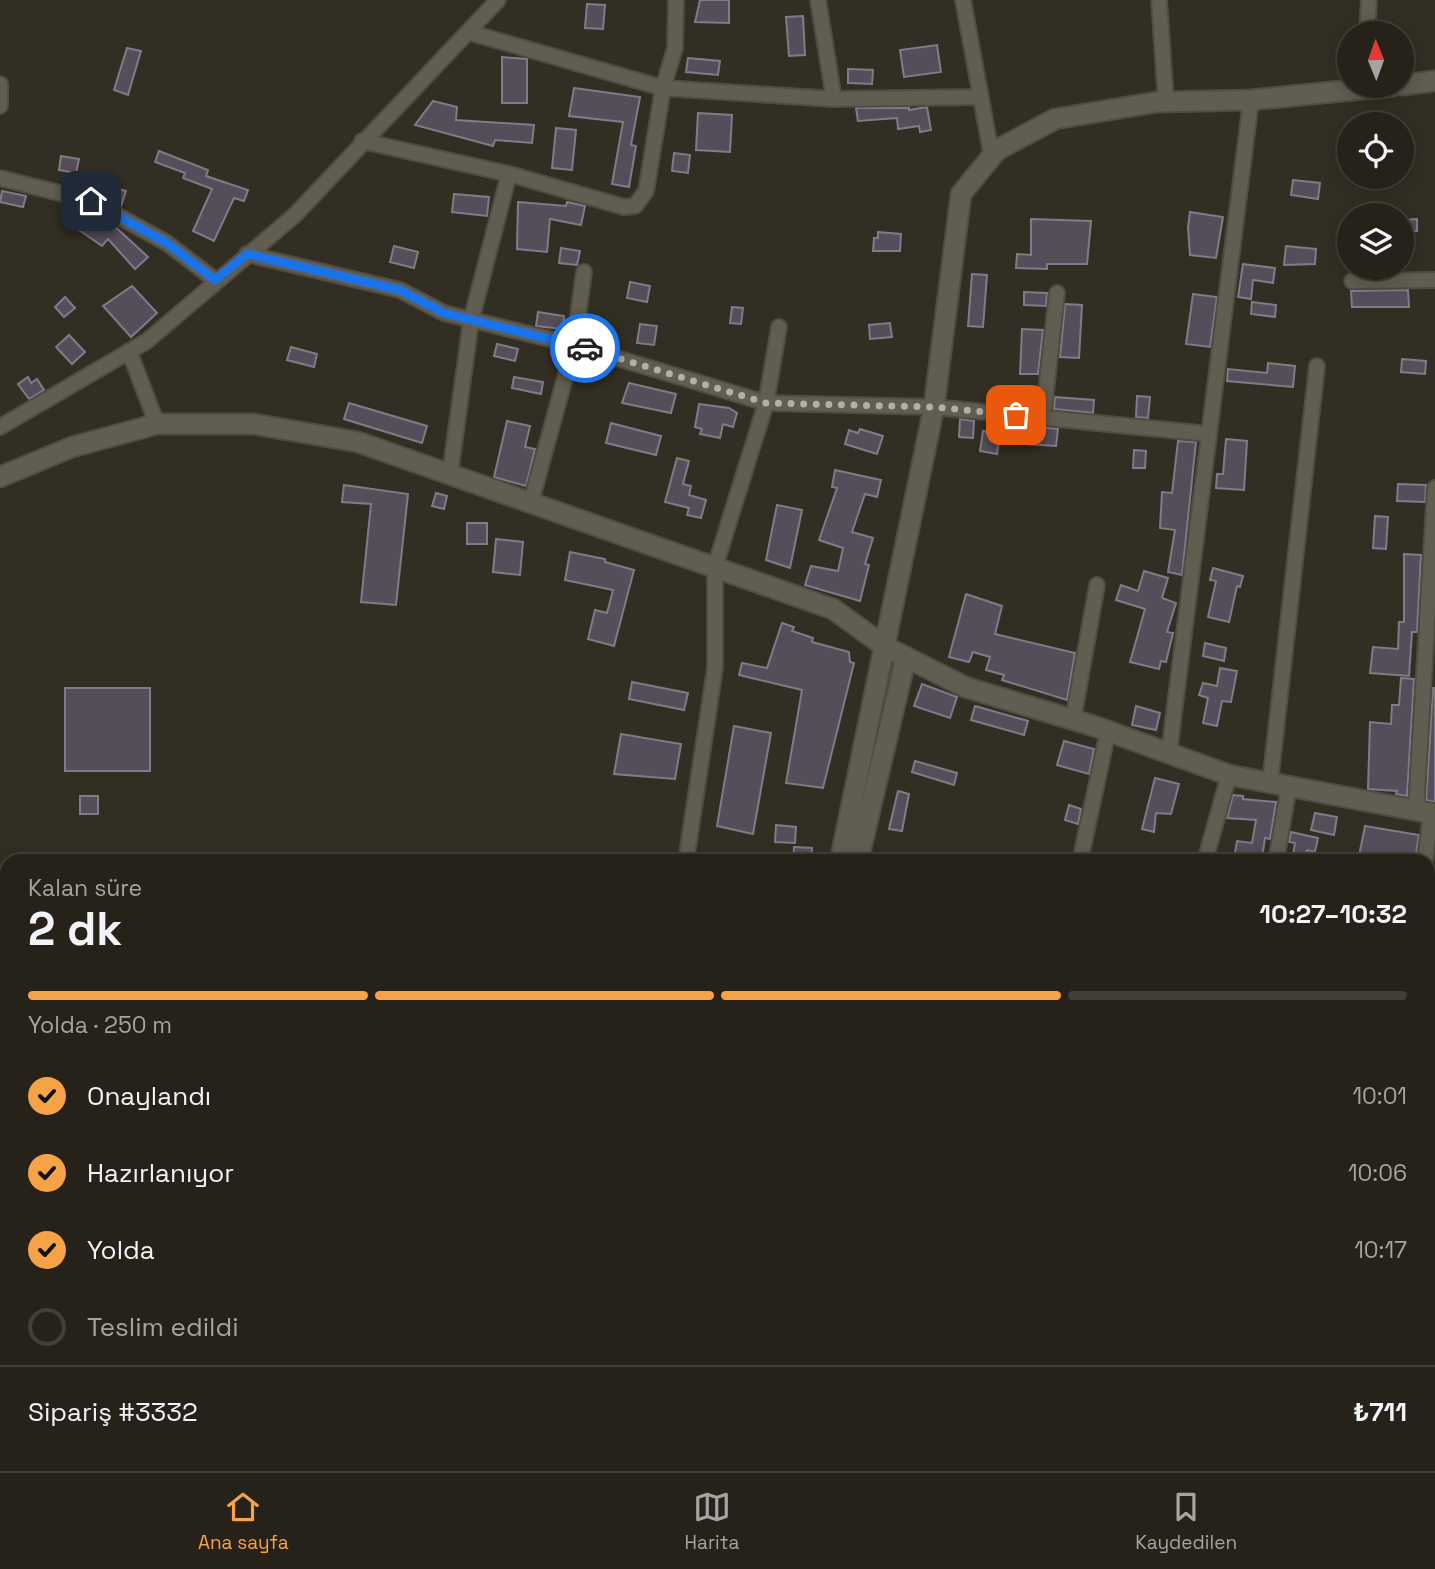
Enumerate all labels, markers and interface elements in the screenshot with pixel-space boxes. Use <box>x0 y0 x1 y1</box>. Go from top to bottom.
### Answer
north arrow <box>1337 21 1414 98</box>
map controls <box>1337 21 1414 280</box>
button: locate <box>1337 112 1414 189</box>
pin <box>61 171 121 231</box>
icon: home <box>72 182 110 220</box>
button: layers <box>1337 203 1414 280</box>
courier <box>550 313 620 383</box>
icon: car <box>566 329 604 367</box>
pin <box>986 385 1046 445</box>
icon: bag <box>997 396 1035 434</box>
text: Kalan süre <box>28 873 142 903</box>
text: 10:27–10:32 <box>1259 897 1407 931</box>
text: 2 dk <box>28 900 122 958</box>
text: Yolda · 250 m <box>28 1010 172 1040</box>
icon: check <box>28 1077 66 1115</box>
text: Onaylandı <box>87 1079 211 1113</box>
text: 10:01 <box>1352 1081 1407 1111</box>
icon: check <box>28 1154 66 1192</box>
text: Hazırlanıyor <box>87 1156 234 1190</box>
text: 10:06 <box>1348 1158 1407 1188</box>
icon: check <box>28 1231 66 1269</box>
text: Yolda <box>87 1233 155 1267</box>
text: 10:17 <box>1354 1235 1407 1265</box>
text: Teslim edildi <box>87 1310 239 1344</box>
text: Sipariş #3332 <box>28 1395 198 1429</box>
text: ₺711 <box>1353 1395 1407 1429</box>
tab: Ana sayfa <box>198 1488 289 1555</box>
tab: Harita <box>685 1488 739 1555</box>
tab: Kaydedilen <box>1135 1488 1237 1555</box>

